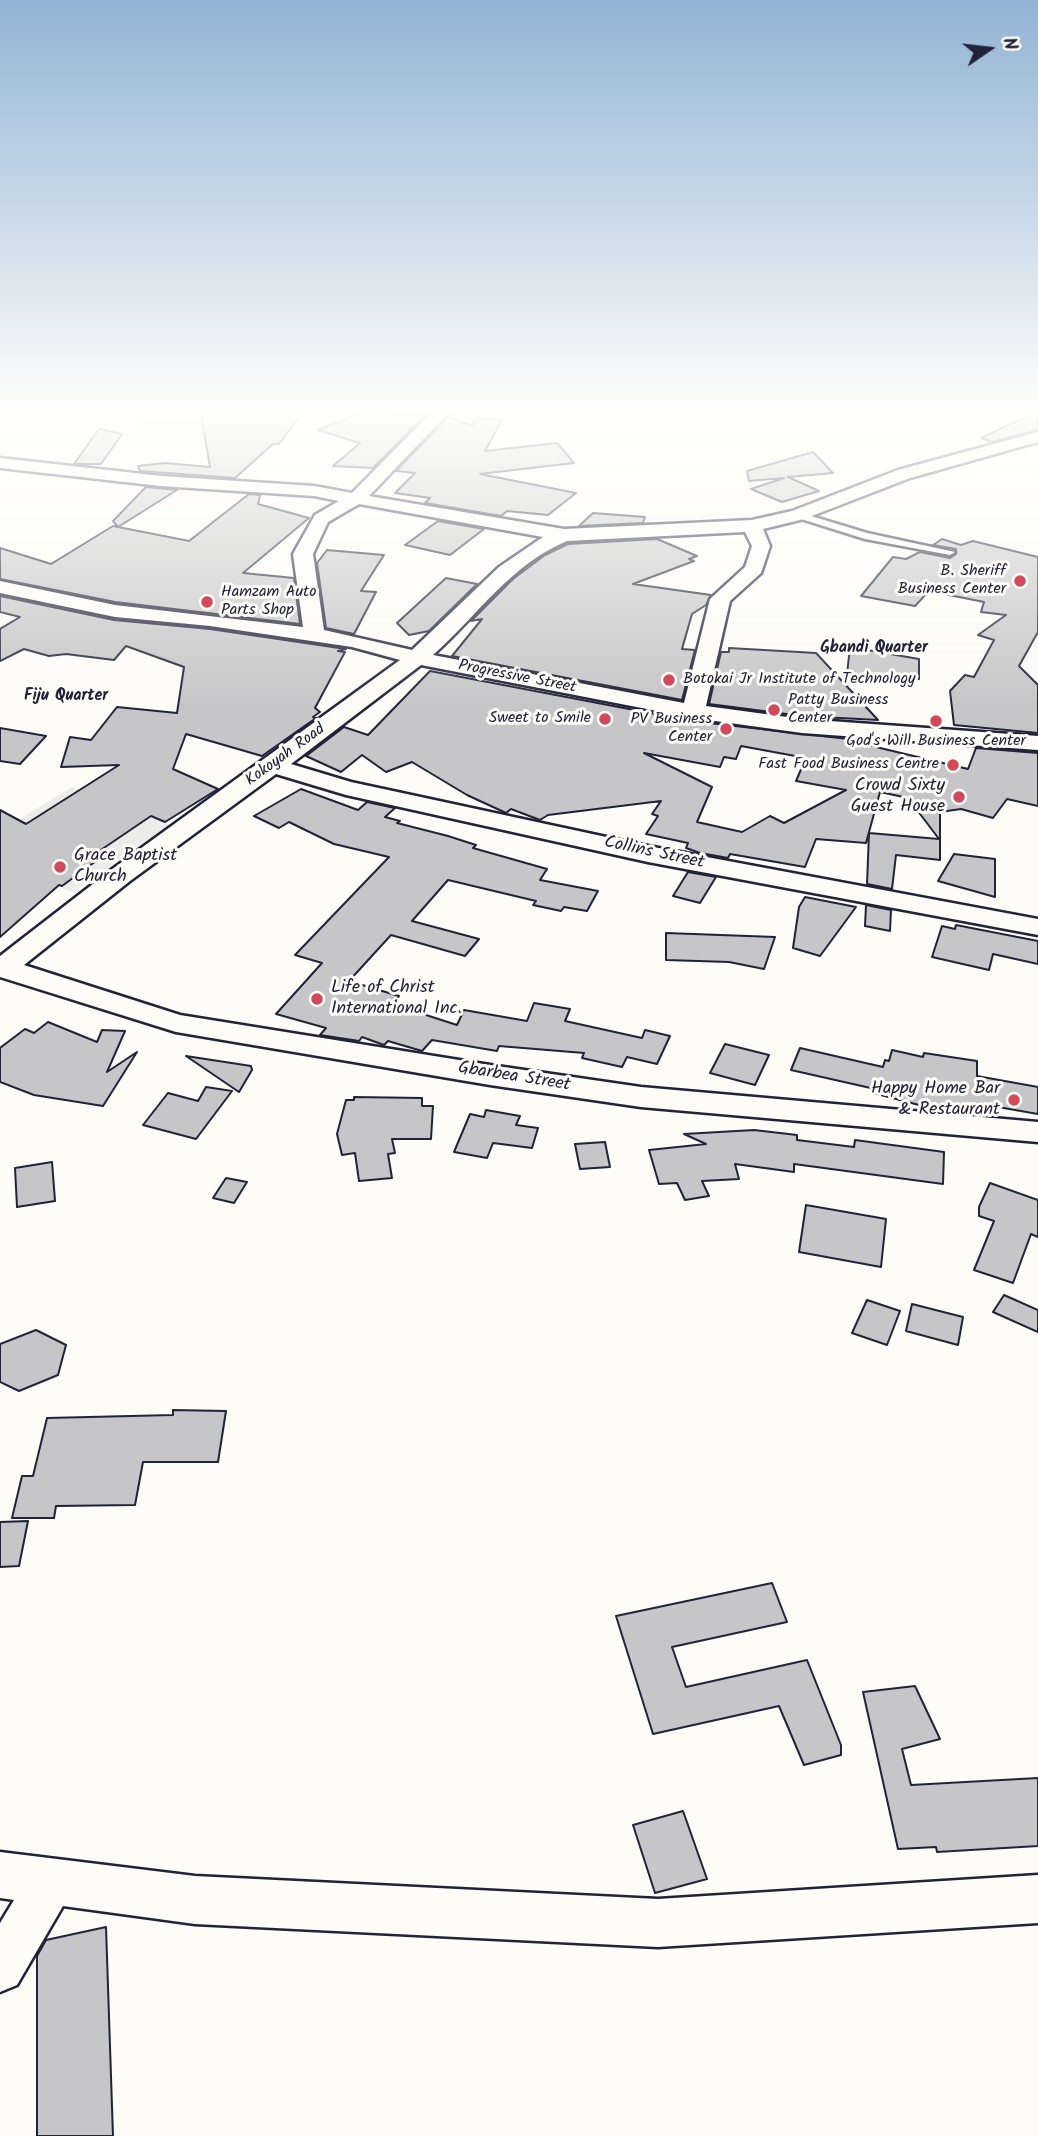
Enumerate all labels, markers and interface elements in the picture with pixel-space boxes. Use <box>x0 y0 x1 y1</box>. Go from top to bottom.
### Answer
north arrow <box>954 14 1024 84</box>
text: N <box>993 34 1025 53</box>
place label: B. Sheriff Business Center <box>898 562 1006 600</box>
marker: B. Sheriff Business Center <box>1012 573 1028 589</box>
place label: Hamzam Auto Parts Shop <box>221 583 317 621</box>
marker: Hamzam Auto Parts Shop <box>199 594 215 610</box>
district label: Gbandi Quarter <box>820 639 928 659</box>
street label: Progressive Street <box>456 657 578 699</box>
place label: Botokai Jr Institute of Technology <box>683 670 915 690</box>
marker: Botokai Jr Institute of Technology <box>661 672 677 688</box>
district label: Fiju Quarter <box>24 687 108 707</box>
place label: Patty Business Center <box>788 691 888 729</box>
marker: Patty Business Center <box>766 702 782 718</box>
place label: Sweet to Smile <box>489 709 591 729</box>
place label: PV Business Center <box>631 710 712 748</box>
marker: Sweet to Smile <box>597 711 613 727</box>
marker: God's Will Business Center <box>928 713 944 729</box>
street label: Kokoyah Road <box>243 721 329 791</box>
marker: PV Business Center <box>718 721 734 737</box>
place label: God's Will Business Center <box>846 732 1026 752</box>
place label: Fast Food Business Centre <box>758 755 939 775</box>
marker: Fast Food Business Centre <box>945 757 961 773</box>
place label: Crowd Sixty Guest House <box>851 776 945 818</box>
marker: Crowd Sixty Guest House <box>951 789 967 805</box>
street label: Collins Street <box>602 833 706 875</box>
place label: Grace Baptist Church <box>74 846 177 888</box>
marker: Grace Baptist Church <box>52 859 68 875</box>
place label: Life of Christ International Inc. <box>331 978 462 1020</box>
marker: Life of Christ International Inc. <box>309 991 325 1007</box>
street label: Gbarbea Street <box>456 1058 572 1098</box>
place label: Happy Home Bar & Restaurant <box>871 1079 1000 1122</box>
marker: Happy Home Bar & Restaurant <box>1006 1092 1022 1108</box>

